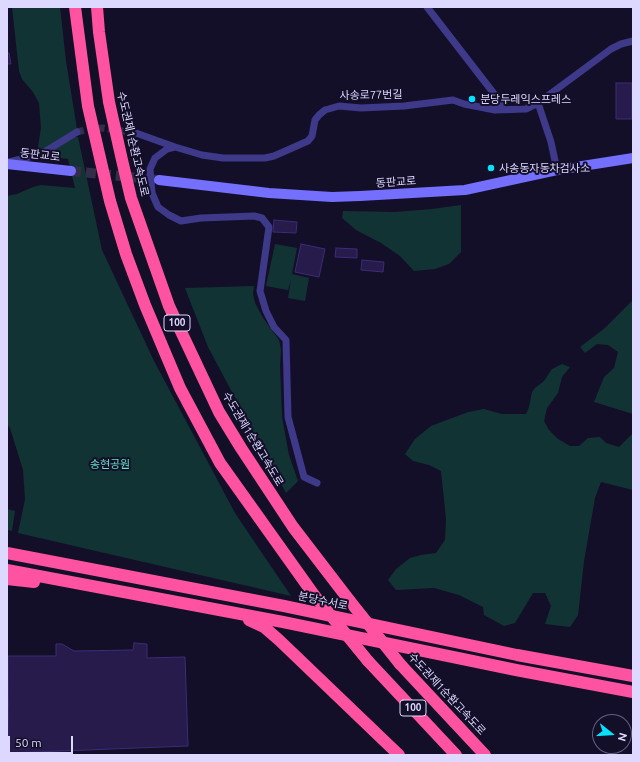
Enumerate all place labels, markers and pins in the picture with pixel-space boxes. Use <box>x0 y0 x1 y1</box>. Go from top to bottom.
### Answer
place label: 분당두레익스프레스 <box>480 92 571 106</box>
marker: 분당두레익스프레스 <box>467 94 477 104</box>
place label: 사송동자동차검사소 <box>499 161 590 175</box>
marker: 사송동자동차검사소 <box>486 163 496 173</box>

